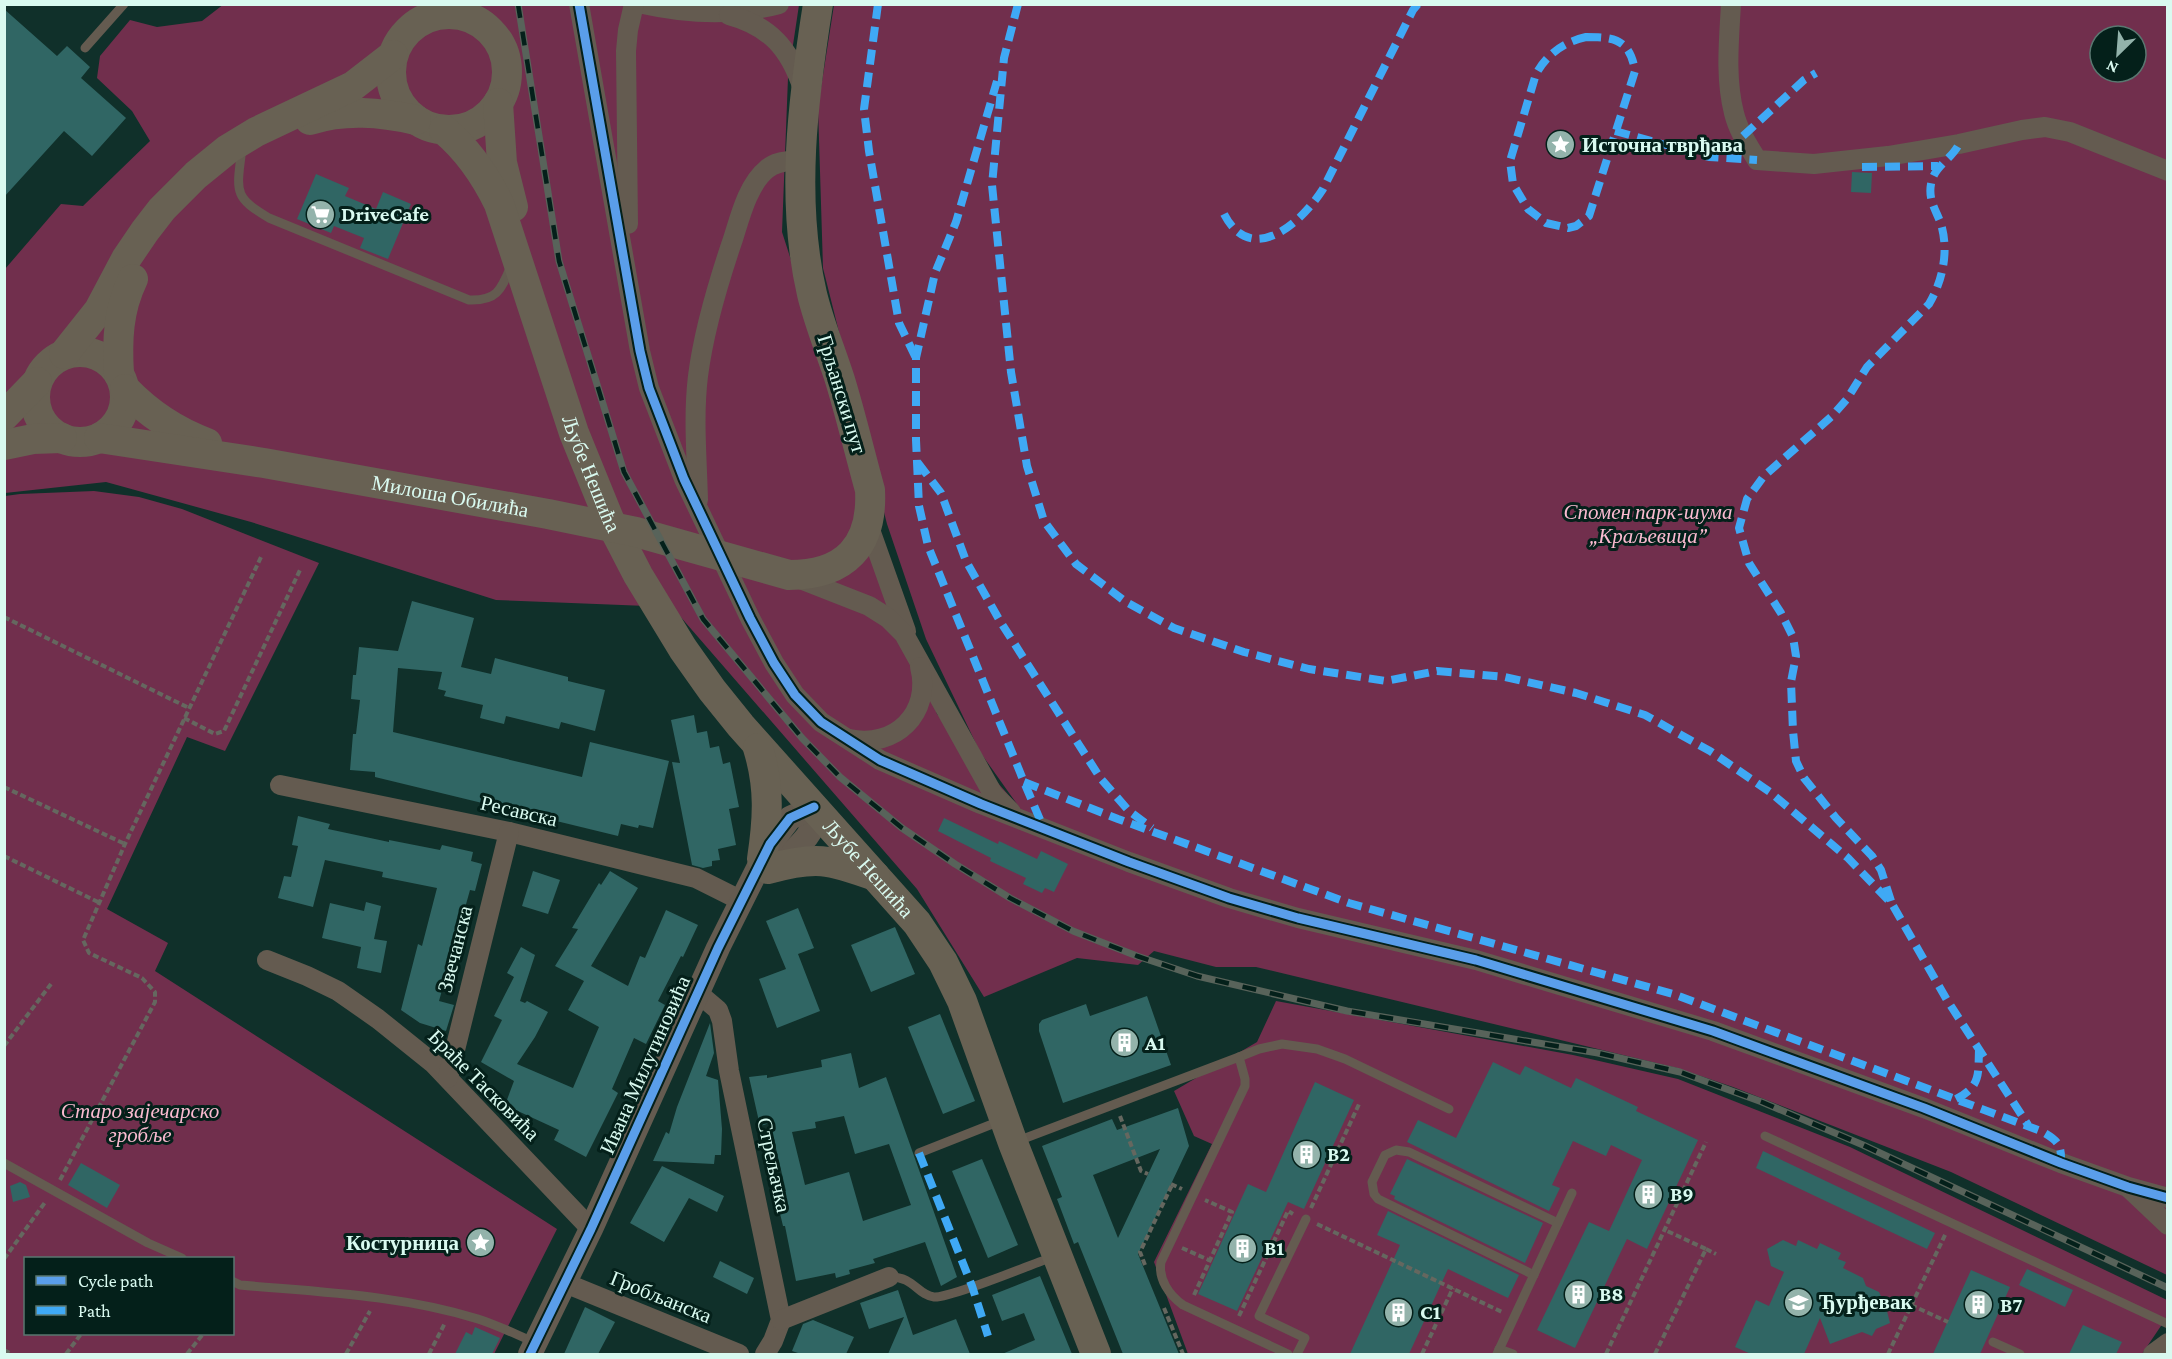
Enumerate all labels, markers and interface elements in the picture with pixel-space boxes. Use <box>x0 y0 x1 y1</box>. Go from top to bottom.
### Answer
north arrow <box>2088 24 2148 84</box>
text: N <box>2103 57 2120 77</box>
place icon: Источна тврђава <box>1545 129 1577 161</box>
place label: Источна тврђава <box>1582 133 1744 157</box>
supermarket icon: DriveCafe <box>304 198 336 230</box>
place label: DriveCafe <box>341 202 429 226</box>
street label: Грљански пут <box>813 332 871 456</box>
street label: Љубе Нешића <box>557 412 626 537</box>
street label: Милоша Обилића <box>370 471 531 522</box>
park label: Спомен парк-шума „Краљевица” <box>1564 500 1732 548</box>
street label: Ресавска <box>478 790 561 832</box>
street label: Љубе Нешића <box>818 814 919 923</box>
street label: Звечанска <box>433 902 478 995</box>
street label: Ивана Милутиновића <box>595 972 695 1158</box>
street label: Браће Тасковића <box>423 1024 545 1146</box>
building icon: A1 <box>1108 1027 1140 1059</box>
place label: A1 <box>1144 1031 1165 1055</box>
park label: Старо зајечарско гробље <box>61 1099 219 1147</box>
street label: Стрељачка <box>752 1115 796 1215</box>
building icon: B2 <box>1290 1138 1322 1170</box>
place label: B2 <box>1327 1142 1350 1166</box>
building icon: B9 <box>1633 1178 1665 1210</box>
place label: B9 <box>1670 1182 1694 1206</box>
place icon: Костурница <box>464 1227 496 1259</box>
place label: Костурница <box>346 1231 459 1255</box>
building icon: B1 <box>1227 1232 1259 1264</box>
place label: B1 <box>1264 1236 1284 1260</box>
legend <box>24 1257 234 1335</box>
street label: Гробљанска <box>607 1266 716 1328</box>
text: Cycle path <box>78 1271 154 1291</box>
building icon: B8 <box>1562 1278 1594 1310</box>
place label: B8 <box>1599 1282 1624 1306</box>
school or university icon: Ђурђевак <box>1782 1286 1814 1318</box>
building icon: B7 <box>1963 1289 1995 1321</box>
place label: Ђурђевак <box>1819 1290 1913 1314</box>
place label: B7 <box>2000 1293 2022 1317</box>
building icon: C1 <box>1383 1296 1415 1328</box>
place label: C1 <box>1420 1300 1441 1324</box>
text: Path <box>78 1301 111 1321</box>

